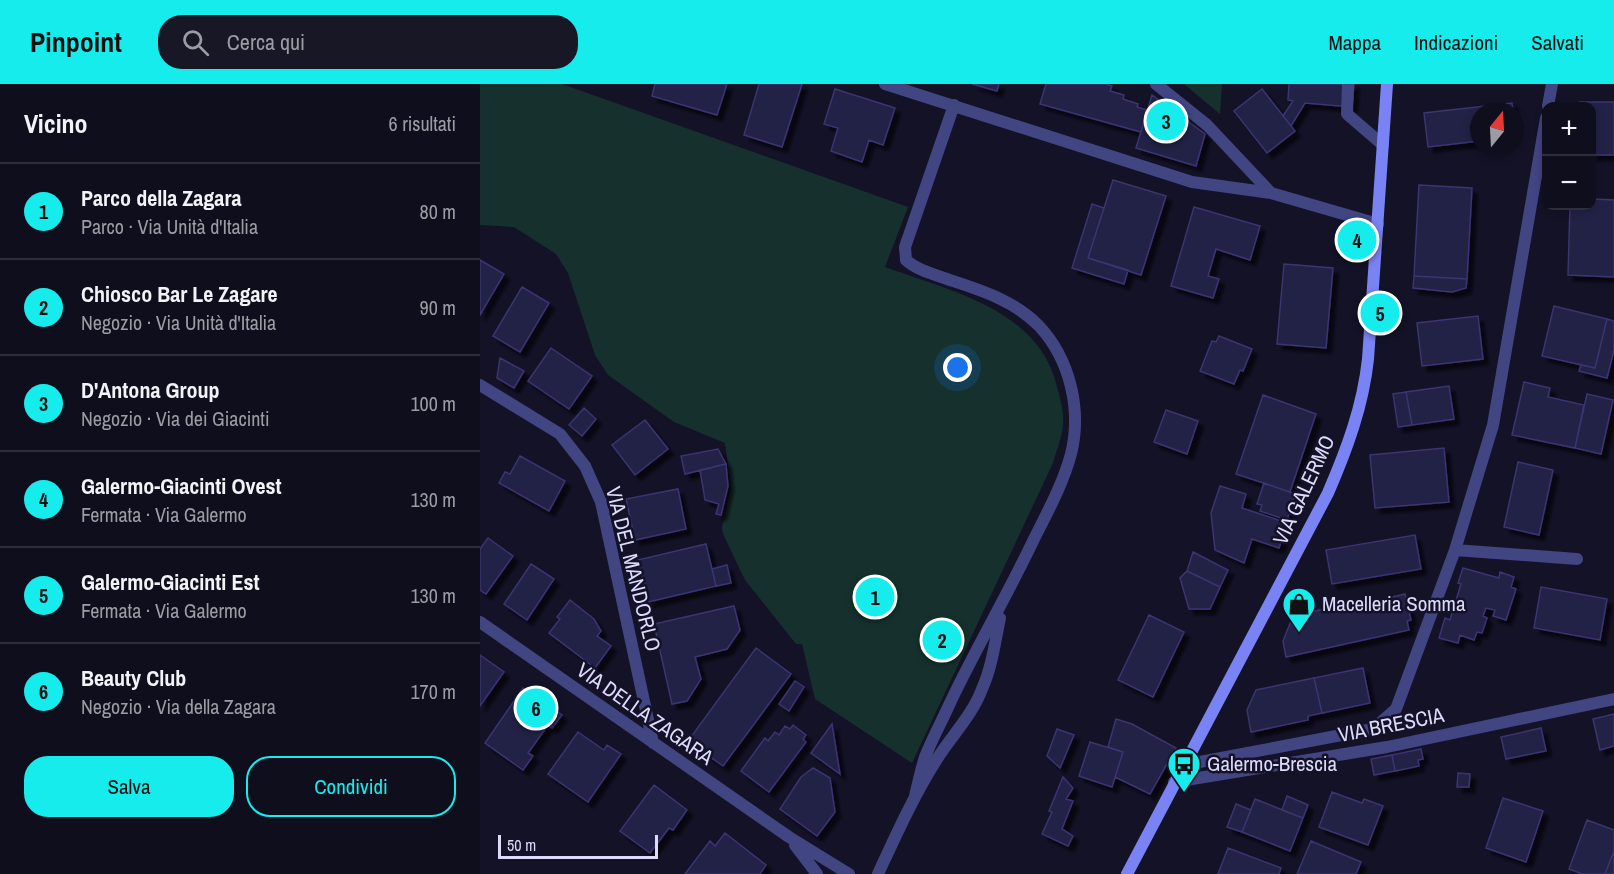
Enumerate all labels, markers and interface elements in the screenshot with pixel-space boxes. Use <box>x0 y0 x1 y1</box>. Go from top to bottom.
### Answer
search box <box>158 15 578 69</box>
text: Pinpoint <box>30 23 122 61</box>
icon: search <box>179 26 212 59</box>
text: Cerca qui <box>227 27 305 57</box>
text: Mappa <box>1328 28 1381 57</box>
text: Indicazioni <box>1414 28 1498 57</box>
text: Salvati <box>1531 28 1584 57</box>
pin: 3 <box>1146 99 1186 144</box>
north arrow <box>1470 102 1524 156</box>
map controls <box>1542 102 1596 210</box>
button: + <box>1542 102 1596 156</box>
text: Vicino <box>24 106 88 141</box>
text: 6 risultati <box>389 110 456 137</box>
button: − <box>1542 156 1596 210</box>
text: Parco della Zagara <box>81 183 241 213</box>
text: 1 <box>39 198 48 225</box>
text: 80 m <box>420 198 456 225</box>
text: Parco · Via Unità d'Italia <box>81 213 258 240</box>
pin: 4 <box>1338 218 1376 262</box>
text: Chiosco Bar Le Zagare <box>81 279 278 309</box>
pin: 5 <box>1360 290 1400 336</box>
text: 2 <box>39 294 48 321</box>
text: 90 m <box>420 294 456 321</box>
text: Negozio · Via Unità d'Italia <box>81 309 276 336</box>
your location <box>943 353 972 382</box>
text: D'Antona Group <box>81 375 220 405</box>
text: 3 <box>39 390 48 417</box>
text: 100 m <box>410 390 456 417</box>
text: Negozio · Via dei Giacinti <box>81 405 269 432</box>
street label: VIA GALERMO <box>1266 430 1342 549</box>
text: Galermo-Giacinti Ovest <box>81 471 282 501</box>
street label: VIA DEL MANDORLO <box>599 483 668 654</box>
text: 4 <box>39 486 48 513</box>
text: 130 m <box>410 486 456 513</box>
text: Fermata · Via Galermo <box>81 501 247 528</box>
text: Galermo-Giacinti Est <box>81 567 259 597</box>
pin: 1 <box>856 574 894 620</box>
text: 5 <box>39 582 48 609</box>
text: 130 m <box>410 582 456 609</box>
shop icon: Macelleria Somma <box>1281 586 1317 633</box>
place label: Macelleria Somma <box>1322 589 1466 618</box>
text: Fermata · Via Galermo <box>81 597 247 624</box>
pin: 2 <box>922 618 962 662</box>
street label: VIA DELLA ZAGARA <box>571 656 720 772</box>
text: Beauty Club <box>81 663 186 693</box>
text: 6 <box>39 678 48 705</box>
text: 170 m <box>410 678 456 705</box>
pin: 6 <box>516 686 556 730</box>
text: Negozio · Via della Zagara <box>81 693 276 720</box>
street label: VIA BRESCIA <box>1336 700 1447 749</box>
bus stop icon: Galermo-Brescia <box>1166 746 1202 793</box>
place label: Galermo-Brescia <box>1207 749 1338 778</box>
button: Salva <box>24 756 234 817</box>
button: Condividi <box>246 756 456 817</box>
scale bar <box>498 832 658 860</box>
text: 50 m <box>507 834 536 856</box>

